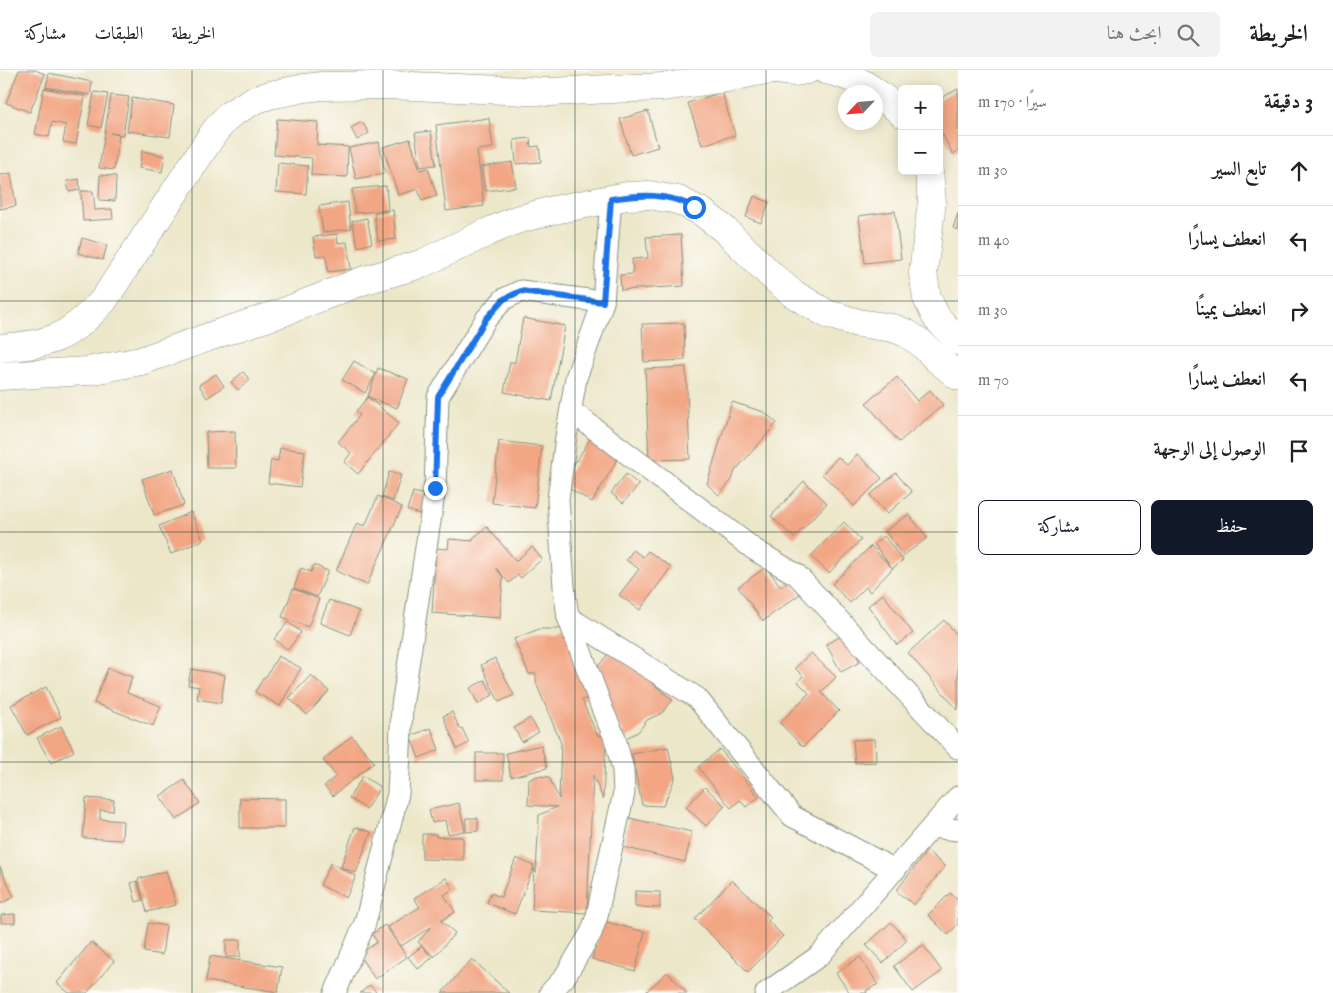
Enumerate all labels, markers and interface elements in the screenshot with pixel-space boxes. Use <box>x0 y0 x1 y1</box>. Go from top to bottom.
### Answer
search box <box>870 12 1220 57</box>
text: الخريطة <box>1250 19 1308 50</box>
icon: search <box>1174 21 1202 49</box>
text: ابحث هنا <box>1107 22 1162 46</box>
text: مشاركة <box>25 23 66 46</box>
text: الطبقات <box>94 23 143 46</box>
text: الخريطة <box>171 23 215 46</box>
north arrow <box>838 85 883 130</box>
map controls <box>898 85 943 175</box>
button: + <box>898 85 943 130</box>
text: 3 دقيقة <box>1264 89 1313 116</box>
text: سيرًا · 170 m <box>978 93 1047 113</box>
button: − <box>898 130 943 175</box>
icon: ahead <box>1285 157 1313 185</box>
text: تابع السير <box>1212 158 1266 182</box>
text: 30 m <box>978 161 1008 181</box>
route start <box>683 196 706 219</box>
icon: left <box>1285 227 1313 255</box>
text: انعطف يسارًا <box>1188 228 1266 252</box>
text: 40 m <box>978 231 1010 251</box>
icon: right <box>1285 297 1313 325</box>
text: انعطف يمينًا <box>1196 298 1266 322</box>
text: 30 m <box>978 301 1008 321</box>
icon: left <box>1285 367 1313 395</box>
text: انعطف يسارًا <box>1188 368 1266 392</box>
text: 70 m <box>978 371 1009 391</box>
icon: arrive <box>1285 437 1313 465</box>
text: الوصول إلى الوجهة <box>1154 438 1266 462</box>
route end <box>424 477 447 500</box>
button: مشاركة <box>978 500 1141 555</box>
button: حفظ <box>1151 500 1313 555</box>

